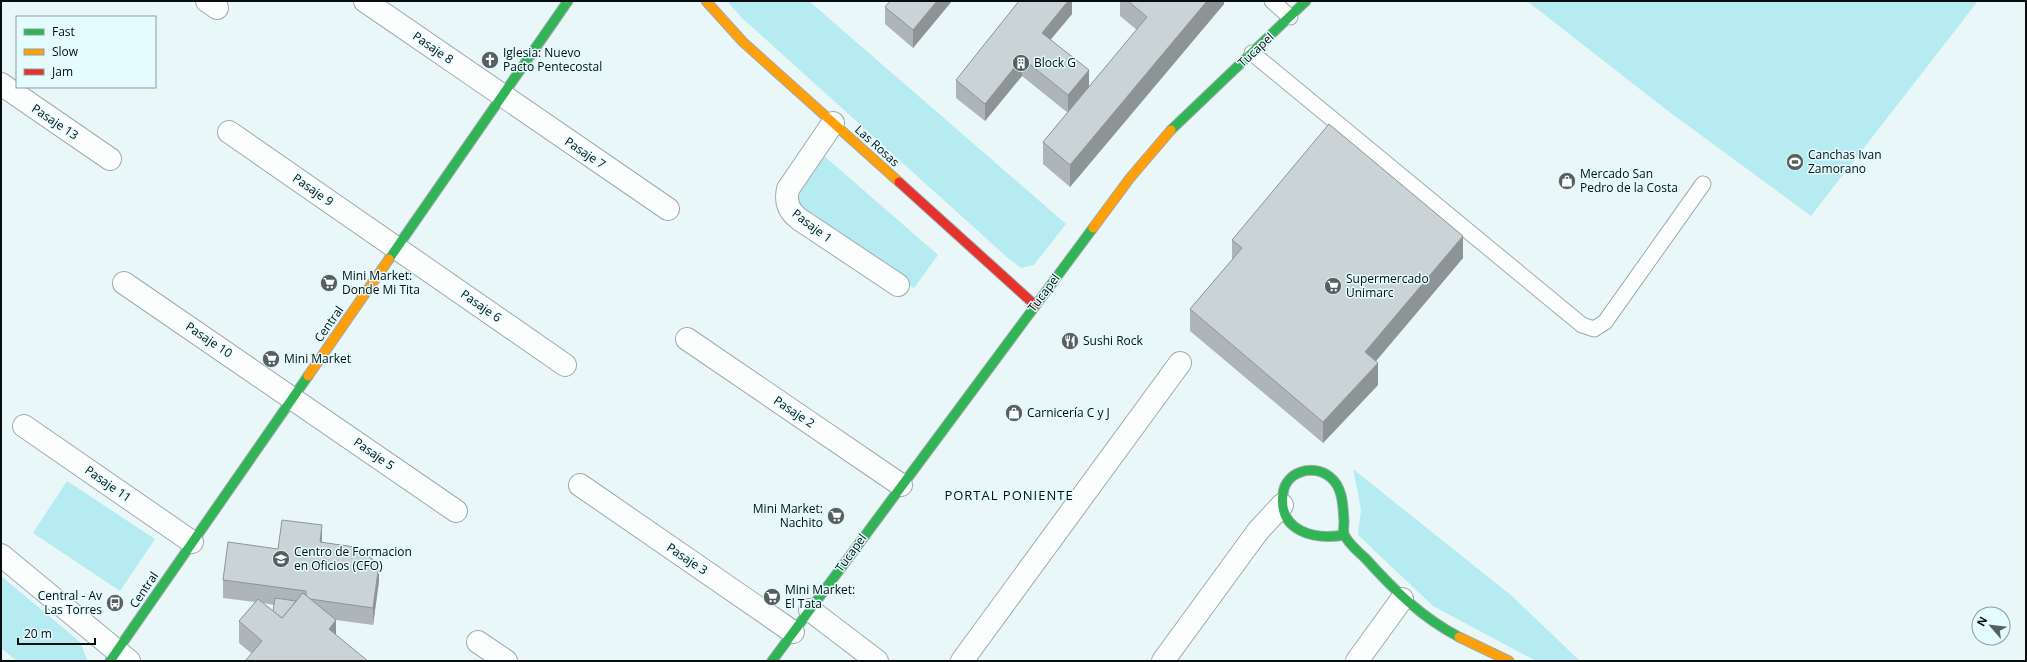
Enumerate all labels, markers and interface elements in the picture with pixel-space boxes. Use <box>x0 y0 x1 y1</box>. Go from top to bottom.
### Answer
legend <box>16 16 156 88</box>
text: Fast <box>52 23 75 40</box>
street label: Pasaje 8 <box>410 27 457 68</box>
street label: Tucapel <box>1234 29 1277 71</box>
text: Slow <box>52 43 79 60</box>
place label: Iglesia: Nuevo Pacto Pentecostal <box>503 44 602 75</box>
church icon: Iglesia: Nuevo Pacto Pentecostal <box>480 50 500 70</box>
building icon: Block G <box>1011 53 1031 73</box>
place label: Block G <box>1034 54 1076 71</box>
text: Jam <box>51 63 73 80</box>
street label: Pasaje 13 <box>29 100 82 143</box>
street label: Las Rosas <box>851 121 903 170</box>
street label: Pasaje 7 <box>561 133 609 173</box>
place label: Canchas Ivan Zamorano <box>1808 146 1882 177</box>
sports icon: Canchas Ivan Zamorano <box>1785 152 1805 172</box>
place label: Mercado San Pedro de la Costa <box>1580 165 1678 196</box>
street label: Pasaje 9 <box>290 169 337 210</box>
shop icon: Mercado San Pedro de la Costa <box>1557 171 1577 191</box>
street label: Pasaje 1 <box>789 205 836 246</box>
place label: Mini Market: Donde Mi Tita <box>342 267 420 298</box>
street label: Tucapel <box>1024 270 1063 315</box>
place label: Supermercado Unimarc <box>1346 270 1429 301</box>
supermarket icon: Mini Market: Donde Mi Tita <box>319 273 339 293</box>
supermarket icon: Supermercado Unimarc <box>1323 276 1343 296</box>
street label: Pasaje 6 <box>458 285 505 326</box>
street label: Central <box>310 302 347 345</box>
street label: Pasaje 10 <box>183 318 236 361</box>
restaurant icon: Sushi Rock <box>1060 331 1080 351</box>
place label: Sushi Rock <box>1083 332 1144 349</box>
supermarket icon: Mini Market <box>261 349 281 369</box>
place label: Mini Market <box>284 350 351 367</box>
street label: Pasaje 2 <box>770 392 818 432</box>
shop icon: Carnicería C y J <box>1004 403 1024 423</box>
place label: Carnicería C y J <box>1027 404 1110 421</box>
street label: Pasaje 5 <box>351 433 398 474</box>
street label: Pasaje 11 <box>82 461 135 506</box>
district label: PORTAL PONIENTE <box>944 486 1074 504</box>
place label: Mini Market: Nachito <box>753 500 823 531</box>
supermarket icon: Mini Market: Nachito <box>826 506 846 526</box>
street label: Tucapel <box>831 530 870 575</box>
street label: Pasaje 3 <box>663 539 711 579</box>
place label: Centro de Formacion en Oficios (CFO) <box>294 543 412 574</box>
school or university icon: Centro de Formacion en Oficios (CFO) <box>271 549 291 569</box>
street label: Central <box>125 568 162 611</box>
place label: Mini Market: El Tata <box>785 581 855 612</box>
place label: Central - Av Las Torres <box>38 587 102 618</box>
supermarket icon: Mini Market: El Tata <box>762 587 782 607</box>
bus stop icon: Central - Av Las Torres <box>105 593 125 613</box>
north arrow <box>1971 606 2011 646</box>
text: N <box>1973 614 1990 629</box>
scale bar <box>18 620 95 646</box>
text: 20 m <box>24 625 52 642</box>

